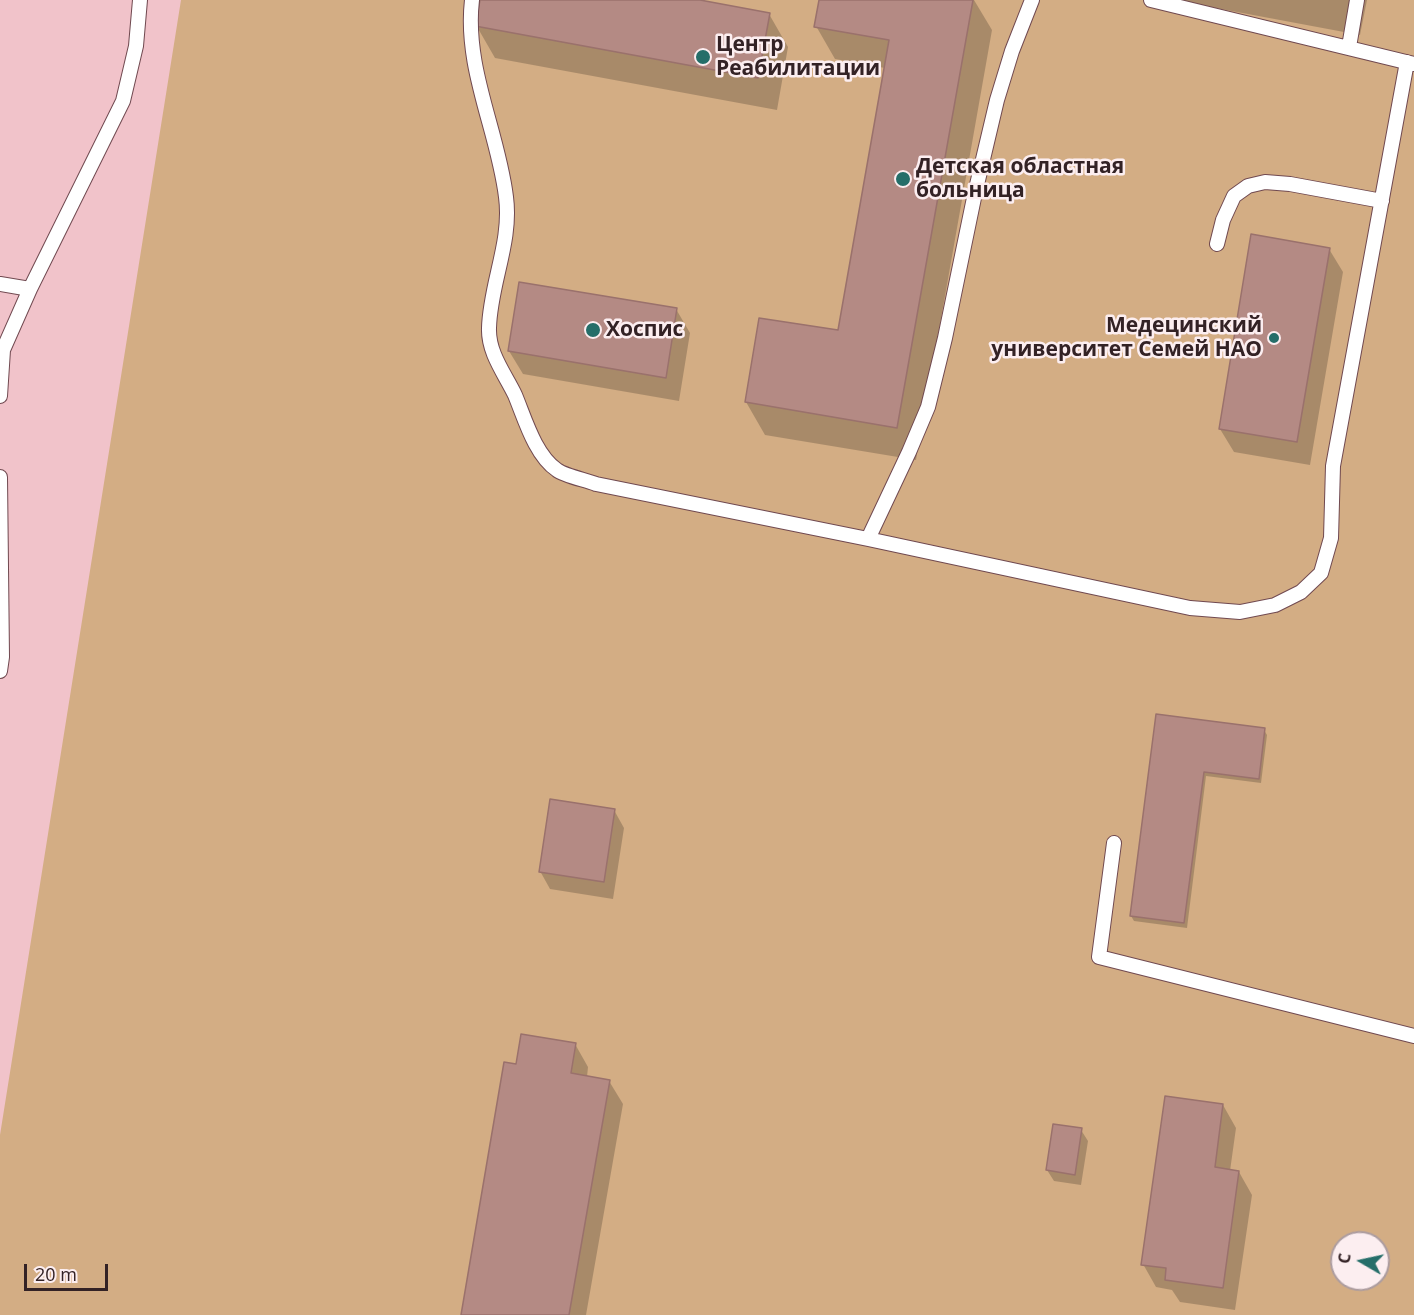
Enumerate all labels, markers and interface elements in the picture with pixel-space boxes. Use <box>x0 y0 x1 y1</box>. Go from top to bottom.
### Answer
place label: Центр Реабилитации <box>716 32 880 82</box>
marker: Центр Реабилитации <box>694 48 712 66</box>
place label: Детская областная больница <box>916 154 1124 204</box>
marker: Детская областная больница <box>894 170 912 188</box>
place label: Медецинский университет Семей НАО <box>991 313 1262 363</box>
place label: Хоспис <box>606 317 683 343</box>
marker: Хоспис <box>584 321 602 339</box>
marker: Медецинский университет Семей НАО <box>1267 331 1281 345</box>
north arrow <box>1330 1231 1390 1291</box>
scale bar <box>27 1252 111 1290</box>
text: С <box>1333 1252 1356 1265</box>
text: 20 m <box>35 1262 77 1286</box>

